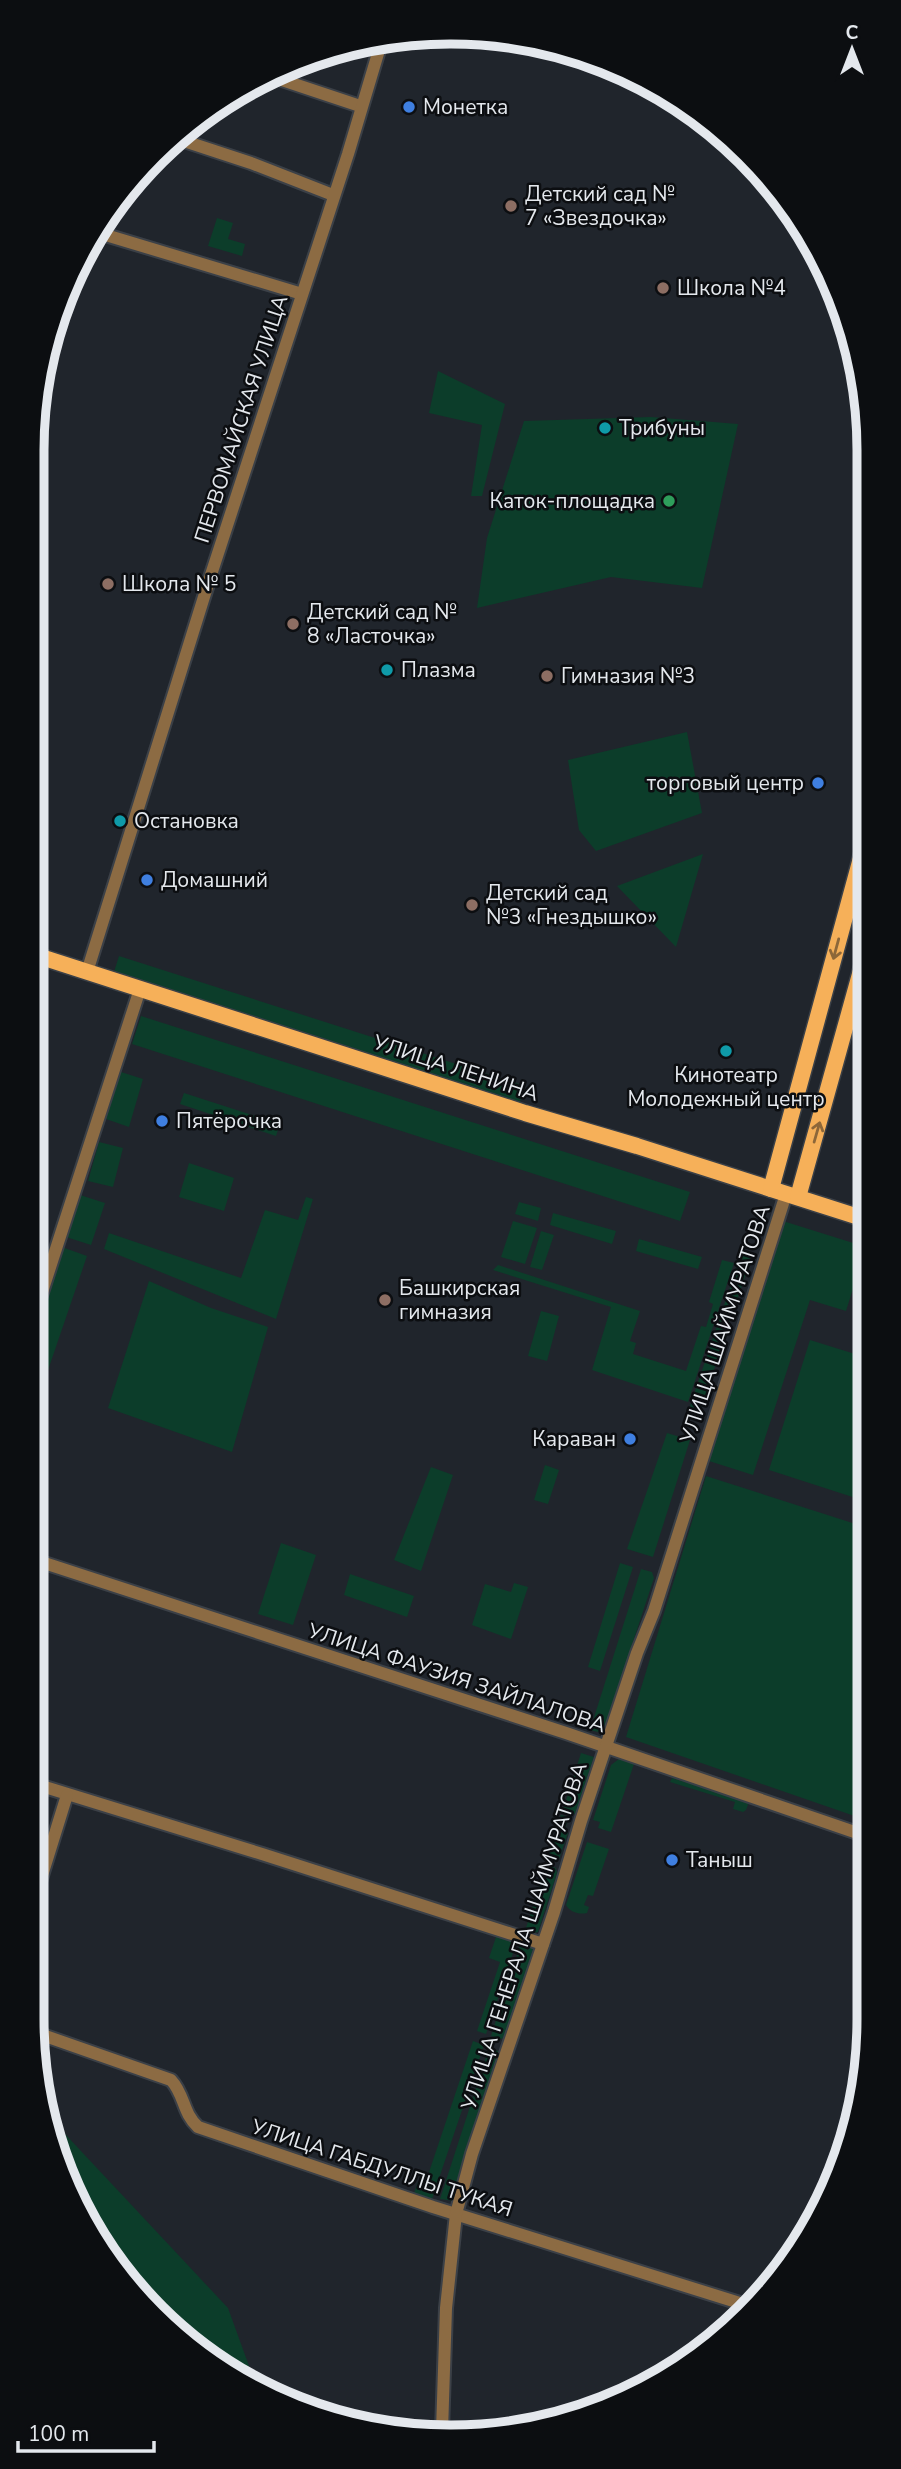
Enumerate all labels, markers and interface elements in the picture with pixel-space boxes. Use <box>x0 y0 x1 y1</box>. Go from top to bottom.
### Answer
north arrow <box>817 14 887 84</box>
text: С <box>846 20 859 46</box>
place label: Монетка <box>423 93 508 121</box>
marker: Монетка <box>401 99 417 115</box>
place label: Детский сад № 7 «Звездочка» <box>525 180 675 232</box>
marker: Детский сад № 7 «Звездочка» <box>503 198 519 214</box>
place label: Школа №4 <box>677 274 786 302</box>
marker: Школа №4 <box>655 280 671 296</box>
street label: ПЕРВОМАЙСКАЯ УЛИЦА <box>188 291 294 547</box>
place label: Трибуны <box>619 414 705 442</box>
marker: Трибуны <box>597 420 613 436</box>
place label: Каток-площадка <box>489 487 655 515</box>
marker: Каток-площадка <box>661 493 677 509</box>
place label: Школа № 5 <box>122 570 236 598</box>
marker: Школа № 5 <box>100 576 116 592</box>
place label: Детский сад № 8 «Ласточка» <box>307 598 457 650</box>
marker: Детский сад № 8 «Ласточка» <box>285 616 301 632</box>
place label: Плазма <box>401 656 476 684</box>
marker: Плазма <box>379 662 395 678</box>
place label: Гимназия №3 <box>561 662 695 690</box>
marker: Гимназия №3 <box>539 668 555 684</box>
place label: торговый центр <box>647 769 804 797</box>
marker: торговый центр <box>810 775 826 791</box>
place label: Остановка <box>134 807 239 835</box>
marker: Остановка <box>112 813 128 829</box>
place label: Домашний <box>161 866 268 894</box>
marker: Домашний <box>139 872 155 888</box>
place label: Детский сад №3 «Гнездышко» <box>486 879 657 931</box>
marker: Детский сад №3 «Гнездышко» <box>464 897 480 913</box>
one-way arrow <box>829 937 842 960</box>
street label: УЛИЦА ЛЕНИНА <box>369 1028 542 1108</box>
marker: Кинотеатр Молодежный центр <box>718 1043 734 1059</box>
place label: Кинотеатр Молодежный центр <box>627 1061 825 1113</box>
place label: Пятёрочка <box>176 1107 282 1135</box>
marker: Пятёрочка <box>154 1113 170 1129</box>
one-way arrow <box>811 1121 824 1143</box>
street label: УЛИЦА ШАЙМУРАТОВА <box>673 1201 777 1448</box>
place label: Башкирская гимназия <box>399 1274 520 1326</box>
marker: Башкирская гимназия <box>377 1292 393 1308</box>
place label: Караван <box>532 1425 616 1453</box>
marker: Караван <box>622 1431 638 1447</box>
street label: УЛИЦА ФАУЗИЯ ЗАЙЛАЛОВА <box>303 1616 610 1739</box>
street label: УЛИЦА ГЕНЕРАЛА ШАЙМУРАТОВА <box>454 1759 594 2114</box>
place label: Таныш <box>686 1846 753 1874</box>
marker: Таныш <box>664 1852 680 1868</box>
street label: УЛИЦА ГАБДУЛЛЫ ТУКАЯ <box>247 2112 516 2224</box>
scale bar <box>18 2410 154 2454</box>
text: 100 m <box>28 2420 89 2448</box>

